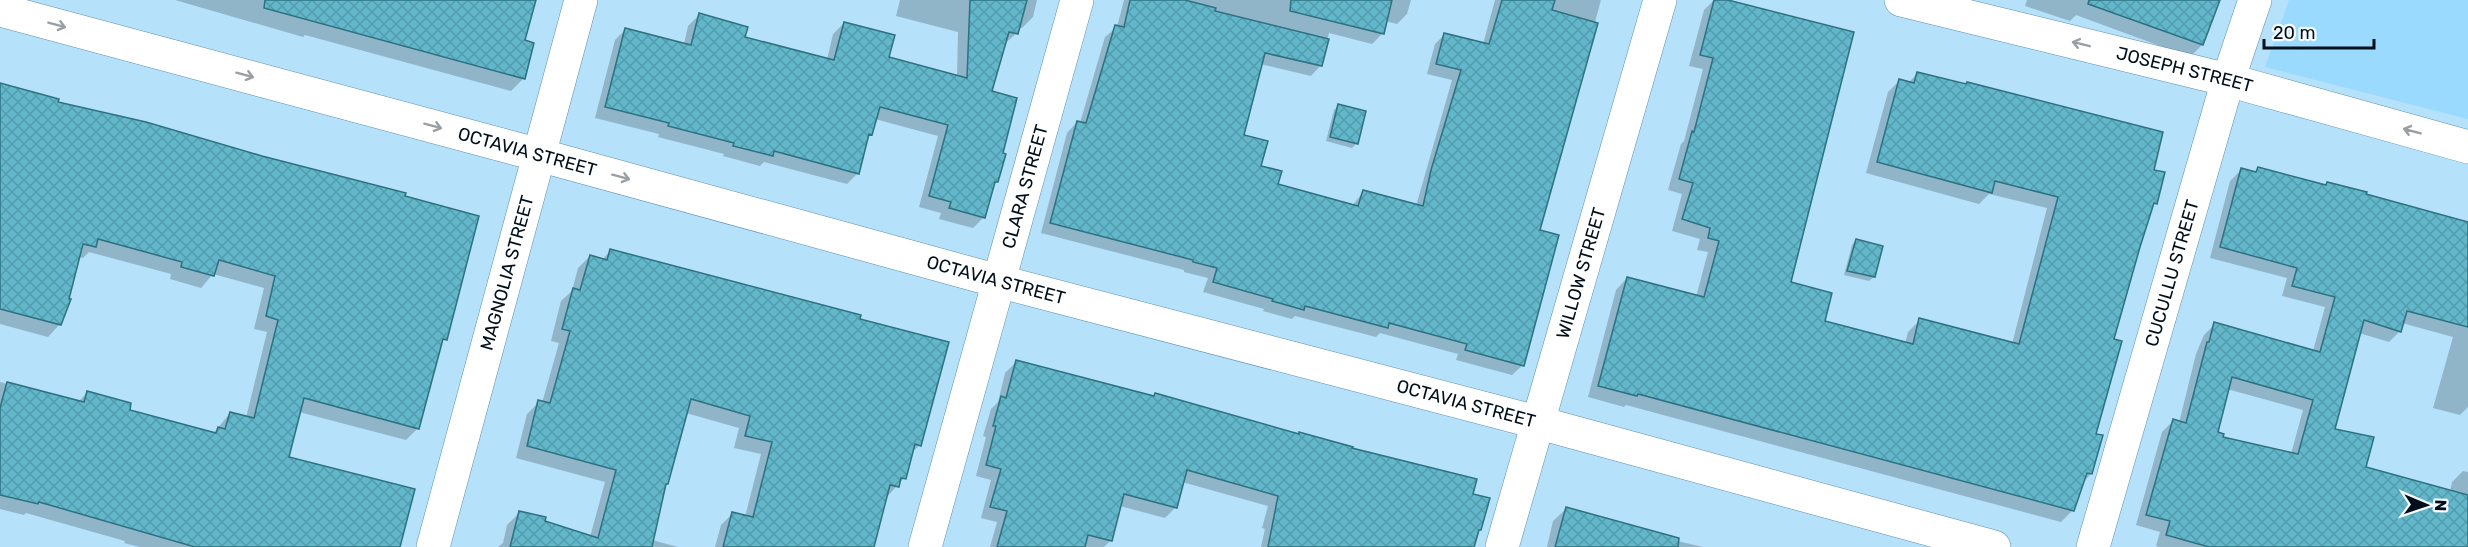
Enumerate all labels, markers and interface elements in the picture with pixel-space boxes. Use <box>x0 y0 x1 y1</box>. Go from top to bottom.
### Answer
scale bar <box>2264 12 2374 50</box>
one-way arrow <box>47 20 66 31</box>
text: 20 m <box>2273 22 2315 44</box>
one-way arrow <box>2072 38 2091 50</box>
street label: JOSEPH STREET <box>2114 42 2255 97</box>
one-way arrow <box>235 70 254 82</box>
one-way arrow <box>423 121 442 132</box>
street label: CLARA STREET <box>997 122 1053 251</box>
street label: OCTAVIA STREET <box>455 123 599 181</box>
one-way arrow <box>2402 125 2421 136</box>
one-way arrow <box>611 172 630 183</box>
street label: MAGNOLIA STREET <box>476 193 539 353</box>
street label: CUCULLU STREET <box>2140 197 2204 349</box>
street label: WILLOW STREET <box>1552 205 1610 341</box>
street label: OCTAVIA STREET <box>924 251 1068 309</box>
street label: OCTAVIA STREET <box>1394 375 1538 432</box>
north arrow <box>2396 475 2456 535</box>
text: N <box>2431 499 2450 512</box>

